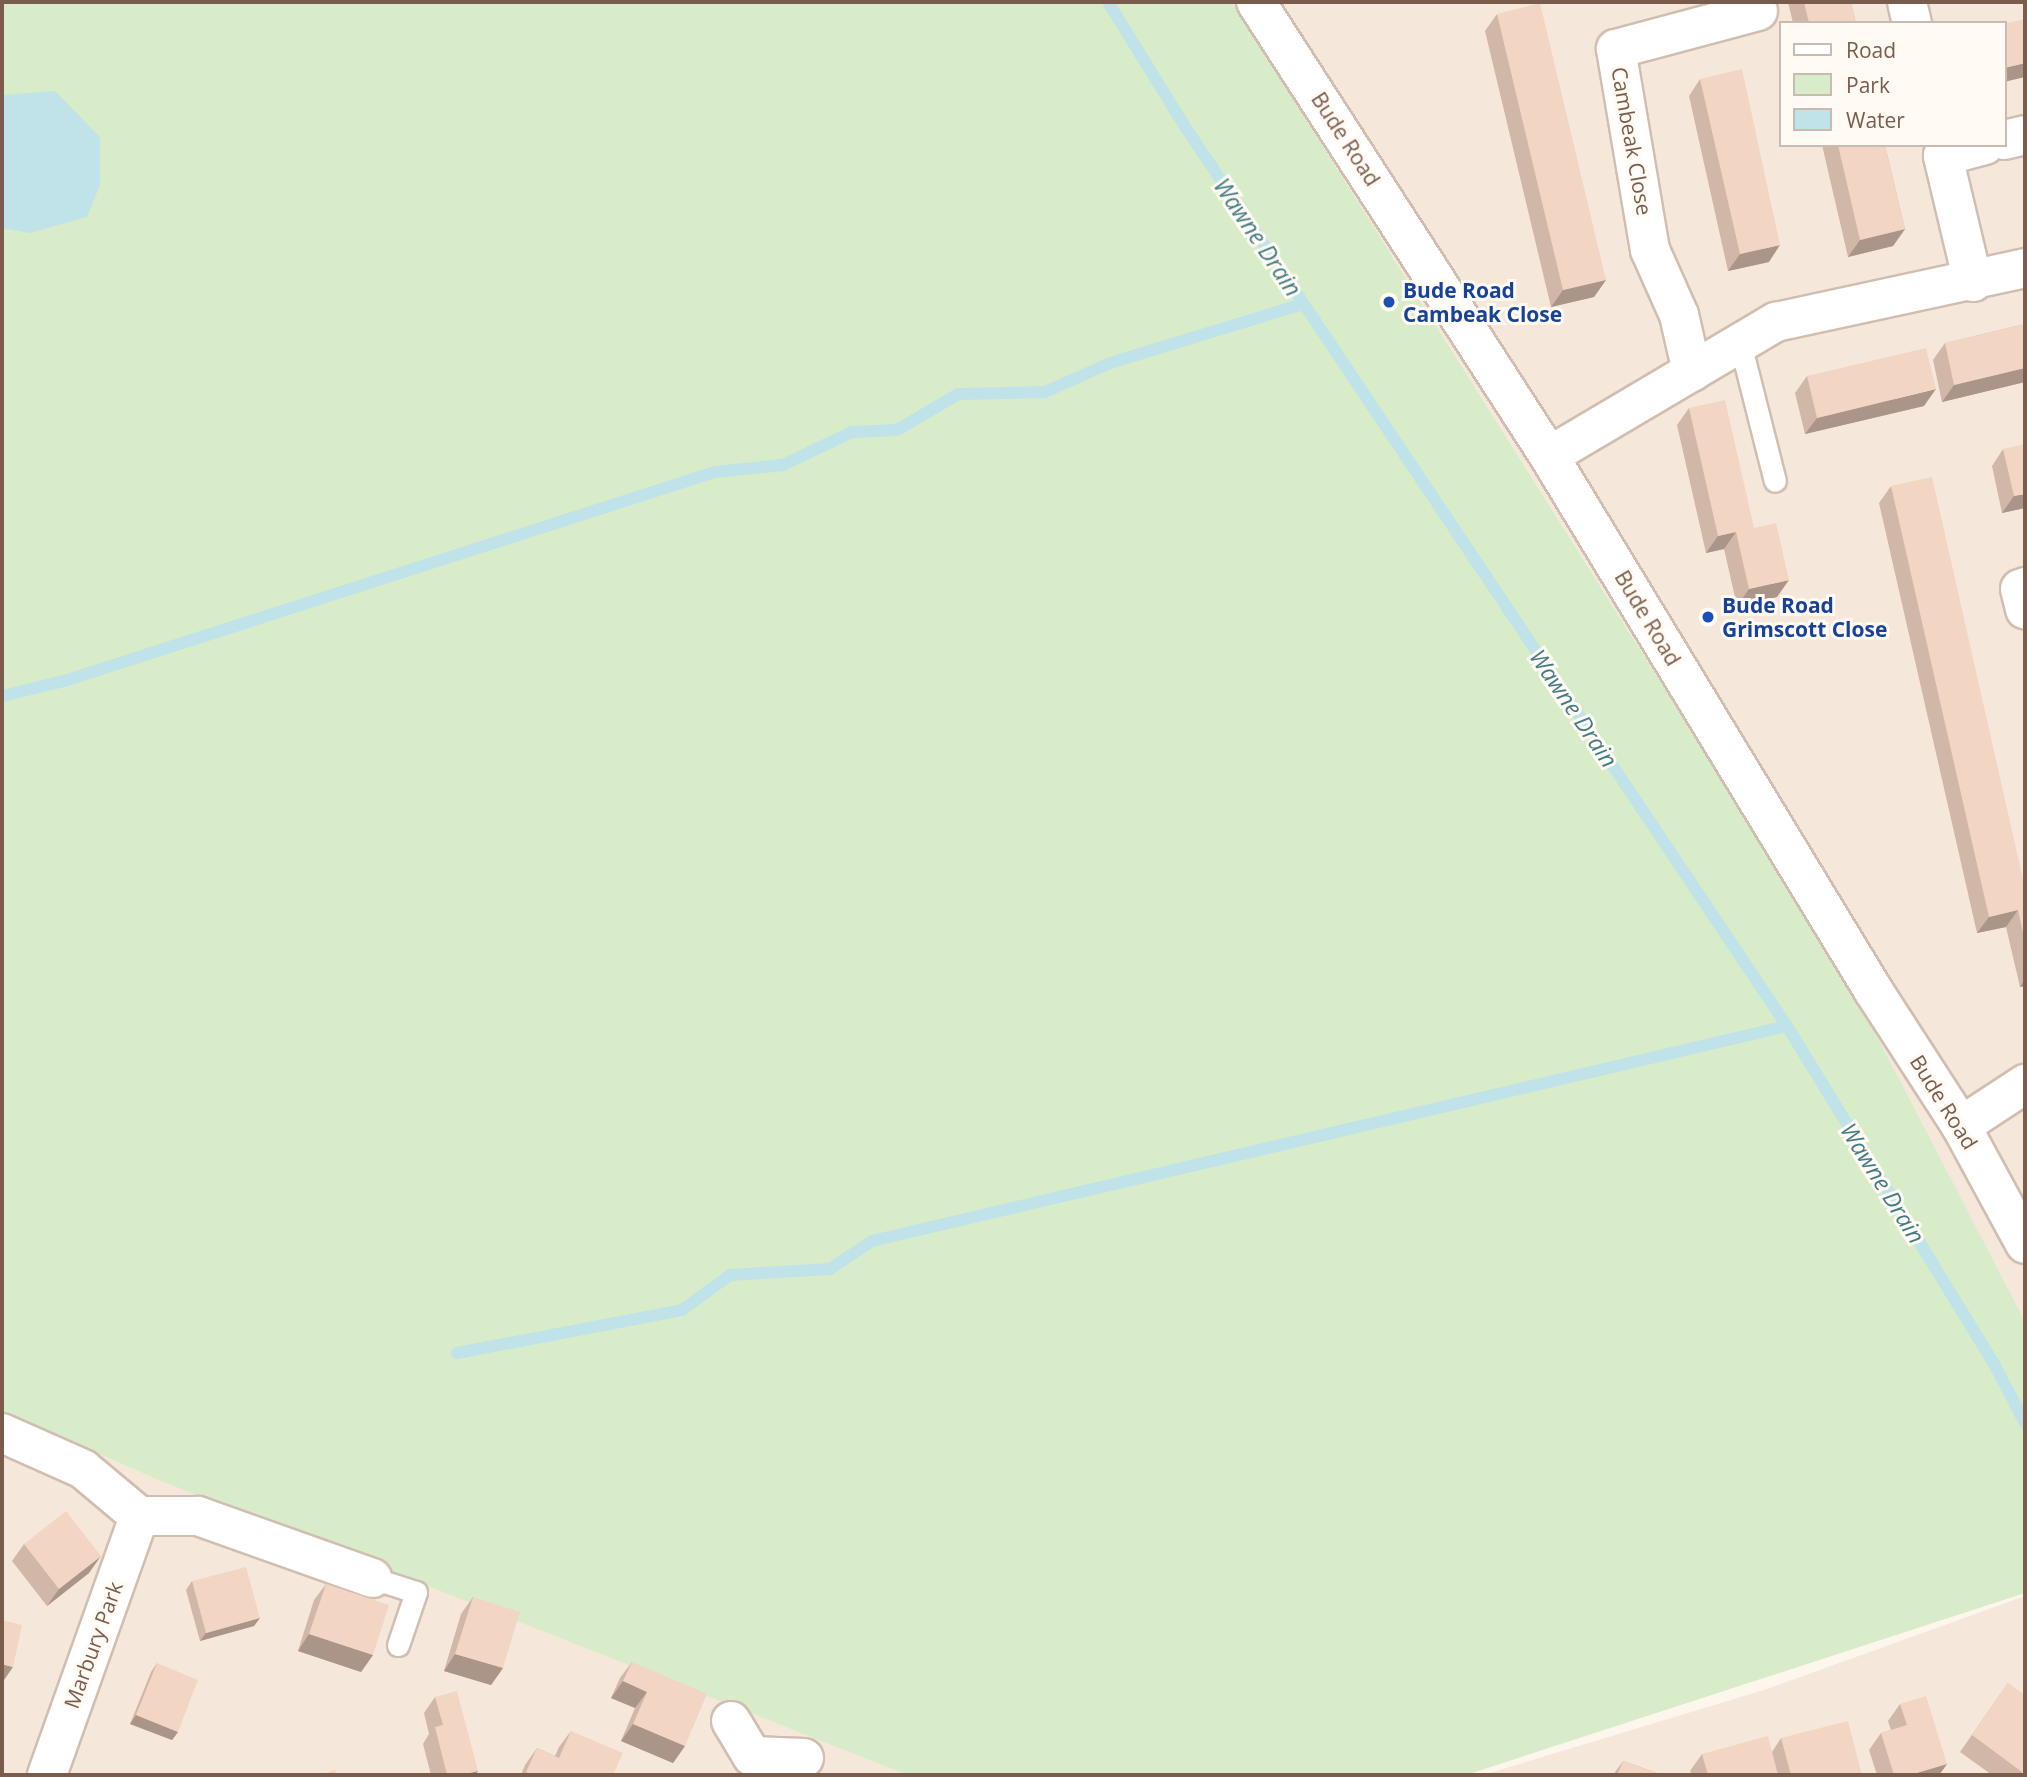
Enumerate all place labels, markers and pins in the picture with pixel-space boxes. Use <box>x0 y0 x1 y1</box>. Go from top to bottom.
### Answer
place label: Bude Road Cambeak Close <box>1403 277 1562 327</box>
marker: Bude Road Cambeak Close <box>1381 294 1397 310</box>
place label: Bude Road Grimscott Close <box>1722 592 1887 642</box>
marker: Bude Road Grimscott Close <box>1700 609 1716 625</box>

